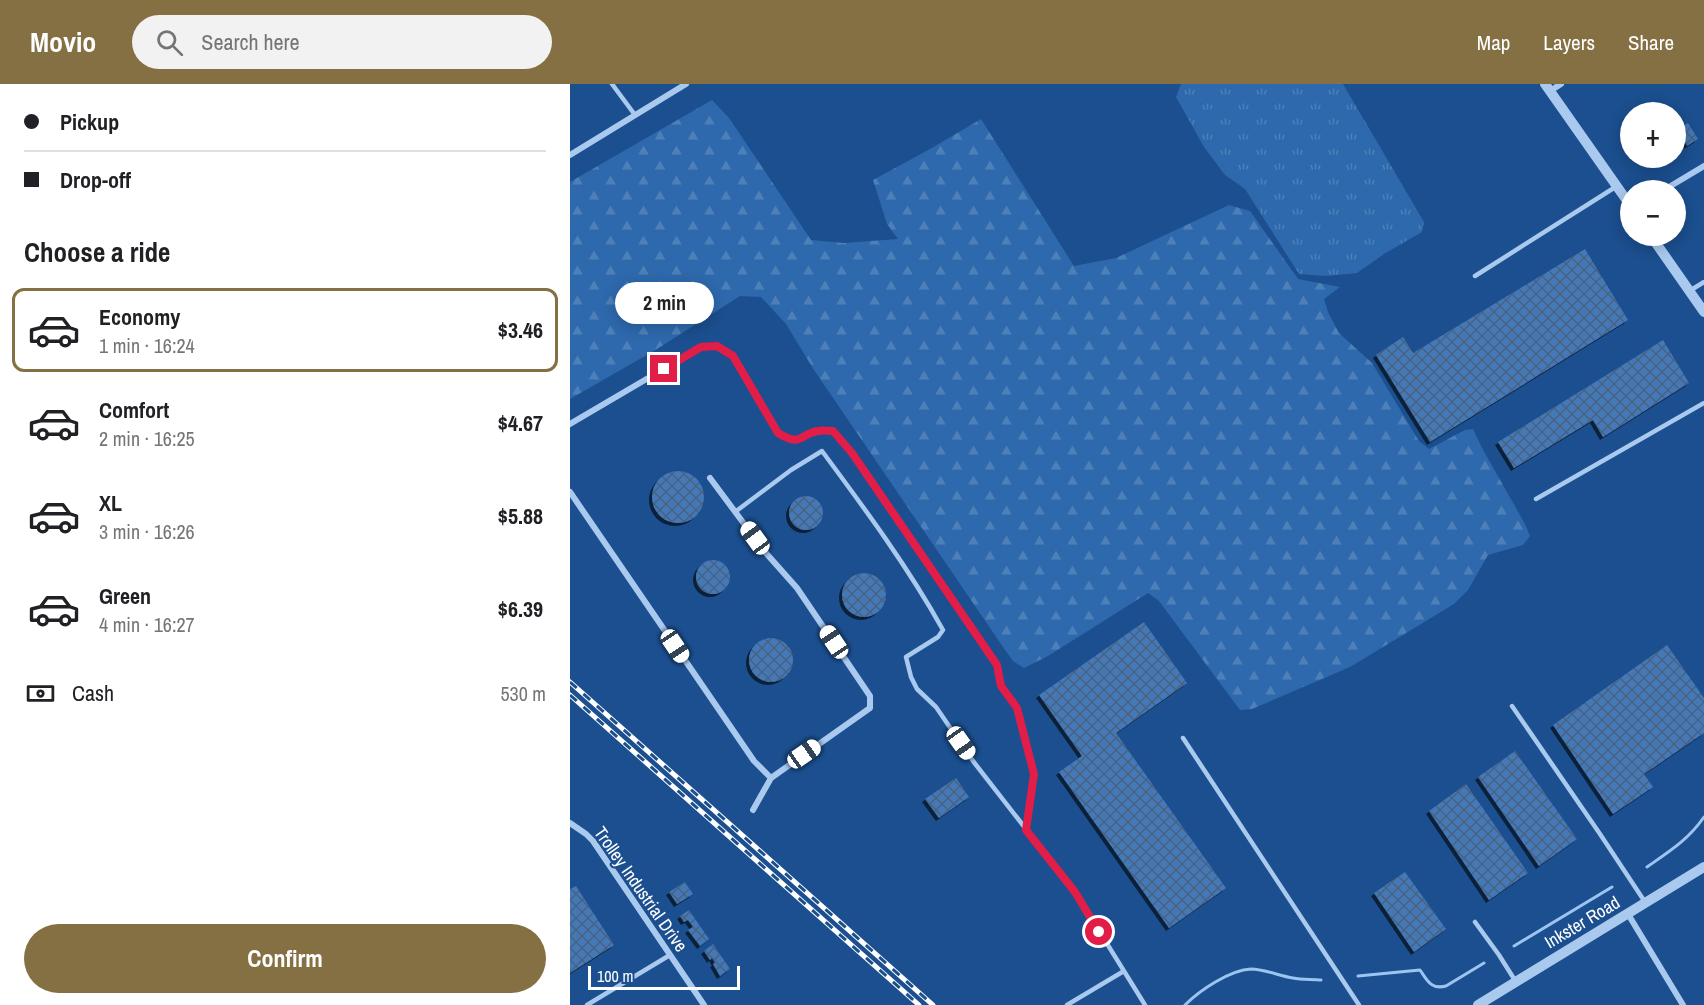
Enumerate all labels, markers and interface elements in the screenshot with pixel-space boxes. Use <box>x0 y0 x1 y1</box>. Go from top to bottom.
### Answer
search box <box>132 15 552 69</box>
text: Movio <box>30 23 96 61</box>
icon: search <box>153 26 186 59</box>
text: Search here <box>201 27 300 57</box>
text: Map <box>1477 28 1510 57</box>
text: Layers <box>1543 28 1595 57</box>
text: Share <box>1628 28 1674 57</box>
map controls <box>1620 102 1686 246</box>
button: + <box>1620 102 1686 168</box>
text: Pickup <box>60 107 119 137</box>
text: Drop-off <box>60 165 131 195</box>
button: − <box>1620 180 1686 246</box>
text: Choose a ride <box>24 234 170 270</box>
callout: 2 min <box>614 282 714 324</box>
text: 2 min <box>643 289 686 316</box>
text: Economy <box>99 302 180 332</box>
icon: car <box>27 303 81 357</box>
text: $3.46 <box>498 315 543 345</box>
text: 1 min · 16:24 <box>99 332 195 359</box>
route end <box>650 355 677 382</box>
text: Comfort <box>99 395 169 425</box>
icon: car <box>27 396 81 450</box>
text: $4.67 <box>498 408 543 438</box>
text: 2 min · 16:25 <box>99 425 195 452</box>
text: XL <box>99 488 122 518</box>
icon: car <box>27 489 81 543</box>
text: $5.88 <box>498 501 543 531</box>
text: 3 min · 16:26 <box>99 518 195 545</box>
car <box>737 518 773 558</box>
text: Green <box>99 581 151 611</box>
icon: car <box>27 582 81 636</box>
text: $6.39 <box>498 594 543 624</box>
text: 4 min · 16:27 <box>99 611 195 638</box>
car <box>816 622 852 662</box>
car <box>657 626 693 666</box>
icon: cash <box>24 677 57 710</box>
text: Cash <box>72 678 114 708</box>
text: 530 m <box>500 680 546 707</box>
car <box>943 723 979 763</box>
car <box>784 736 824 772</box>
street label: Trolley Industrial Drive <box>588 821 694 957</box>
street label: Inkster Road <box>1540 890 1624 954</box>
route start <box>1085 918 1112 945</box>
button: Confirm <box>24 924 546 993</box>
scale bar <box>588 963 740 990</box>
text: 100 m <box>597 965 633 987</box>

